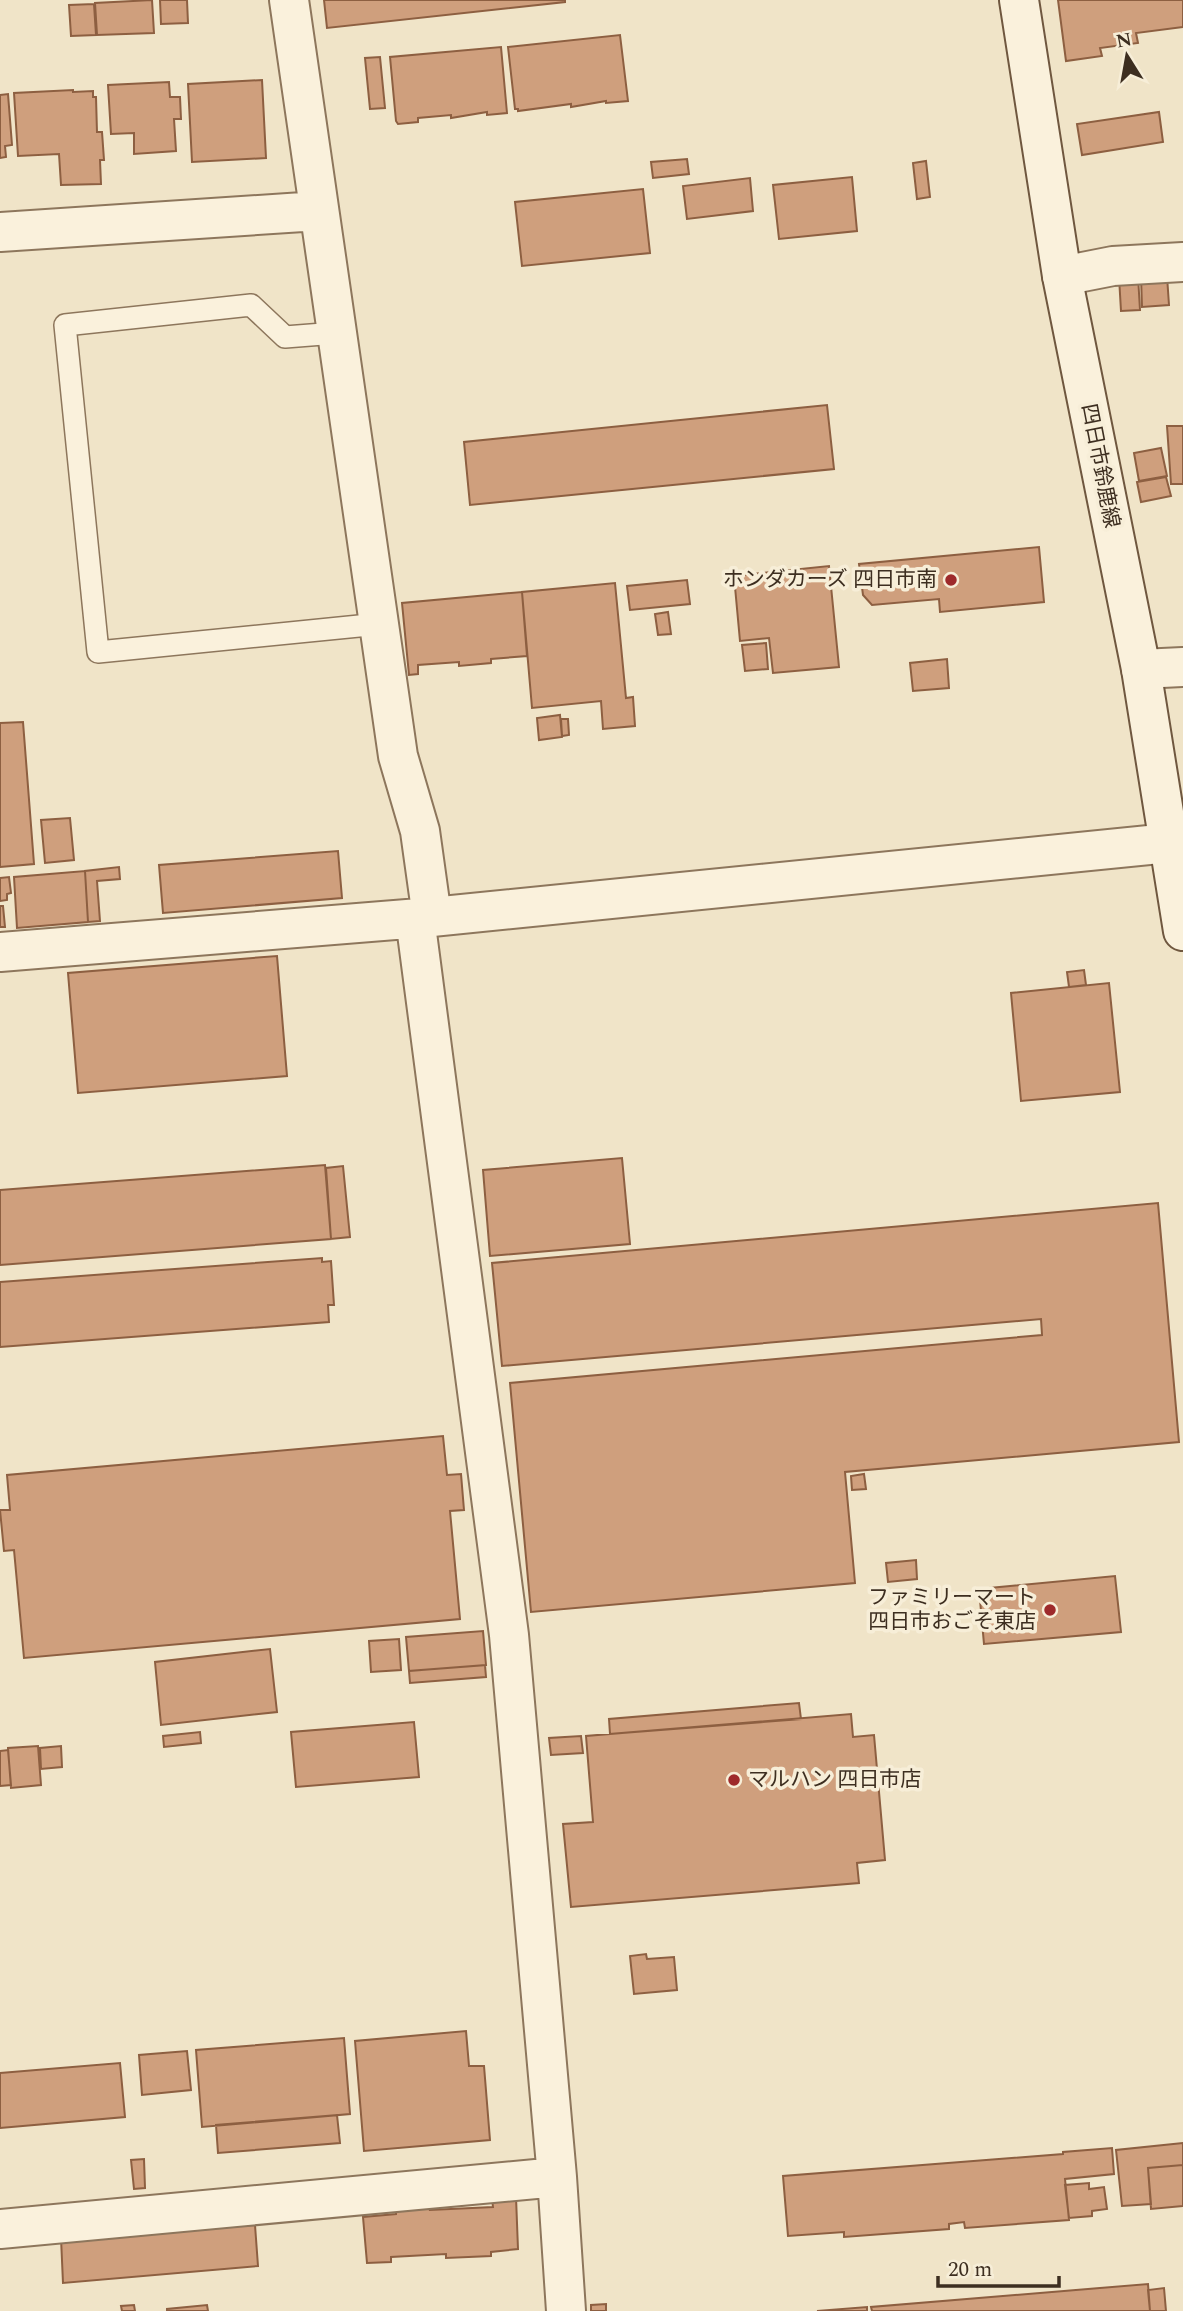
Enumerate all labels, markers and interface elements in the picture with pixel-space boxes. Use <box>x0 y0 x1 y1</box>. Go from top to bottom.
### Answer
north arrow <box>1092 21 1162 91</box>
text: N <box>1114 25 1134 56</box>
street label: 四日市鈴鹿線 <box>1072 401 1128 531</box>
place label: ホンダカーズ 四日市南 <box>723 564 937 596</box>
marker: ホンダカーズ 四日市南 <box>943 572 959 588</box>
place label: ファミリーマート 四日市おごそ東店 <box>868 1582 1036 1638</box>
marker: ファミリーマート 四日市おごそ東店 <box>1042 1602 1058 1618</box>
place label: マルハン 四日市店 <box>748 1764 921 1796</box>
marker: マルハン 四日市店 <box>726 1772 742 1788</box>
scale bar <box>938 2244 1059 2288</box>
text: 20 m <box>948 2254 992 2286</box>

